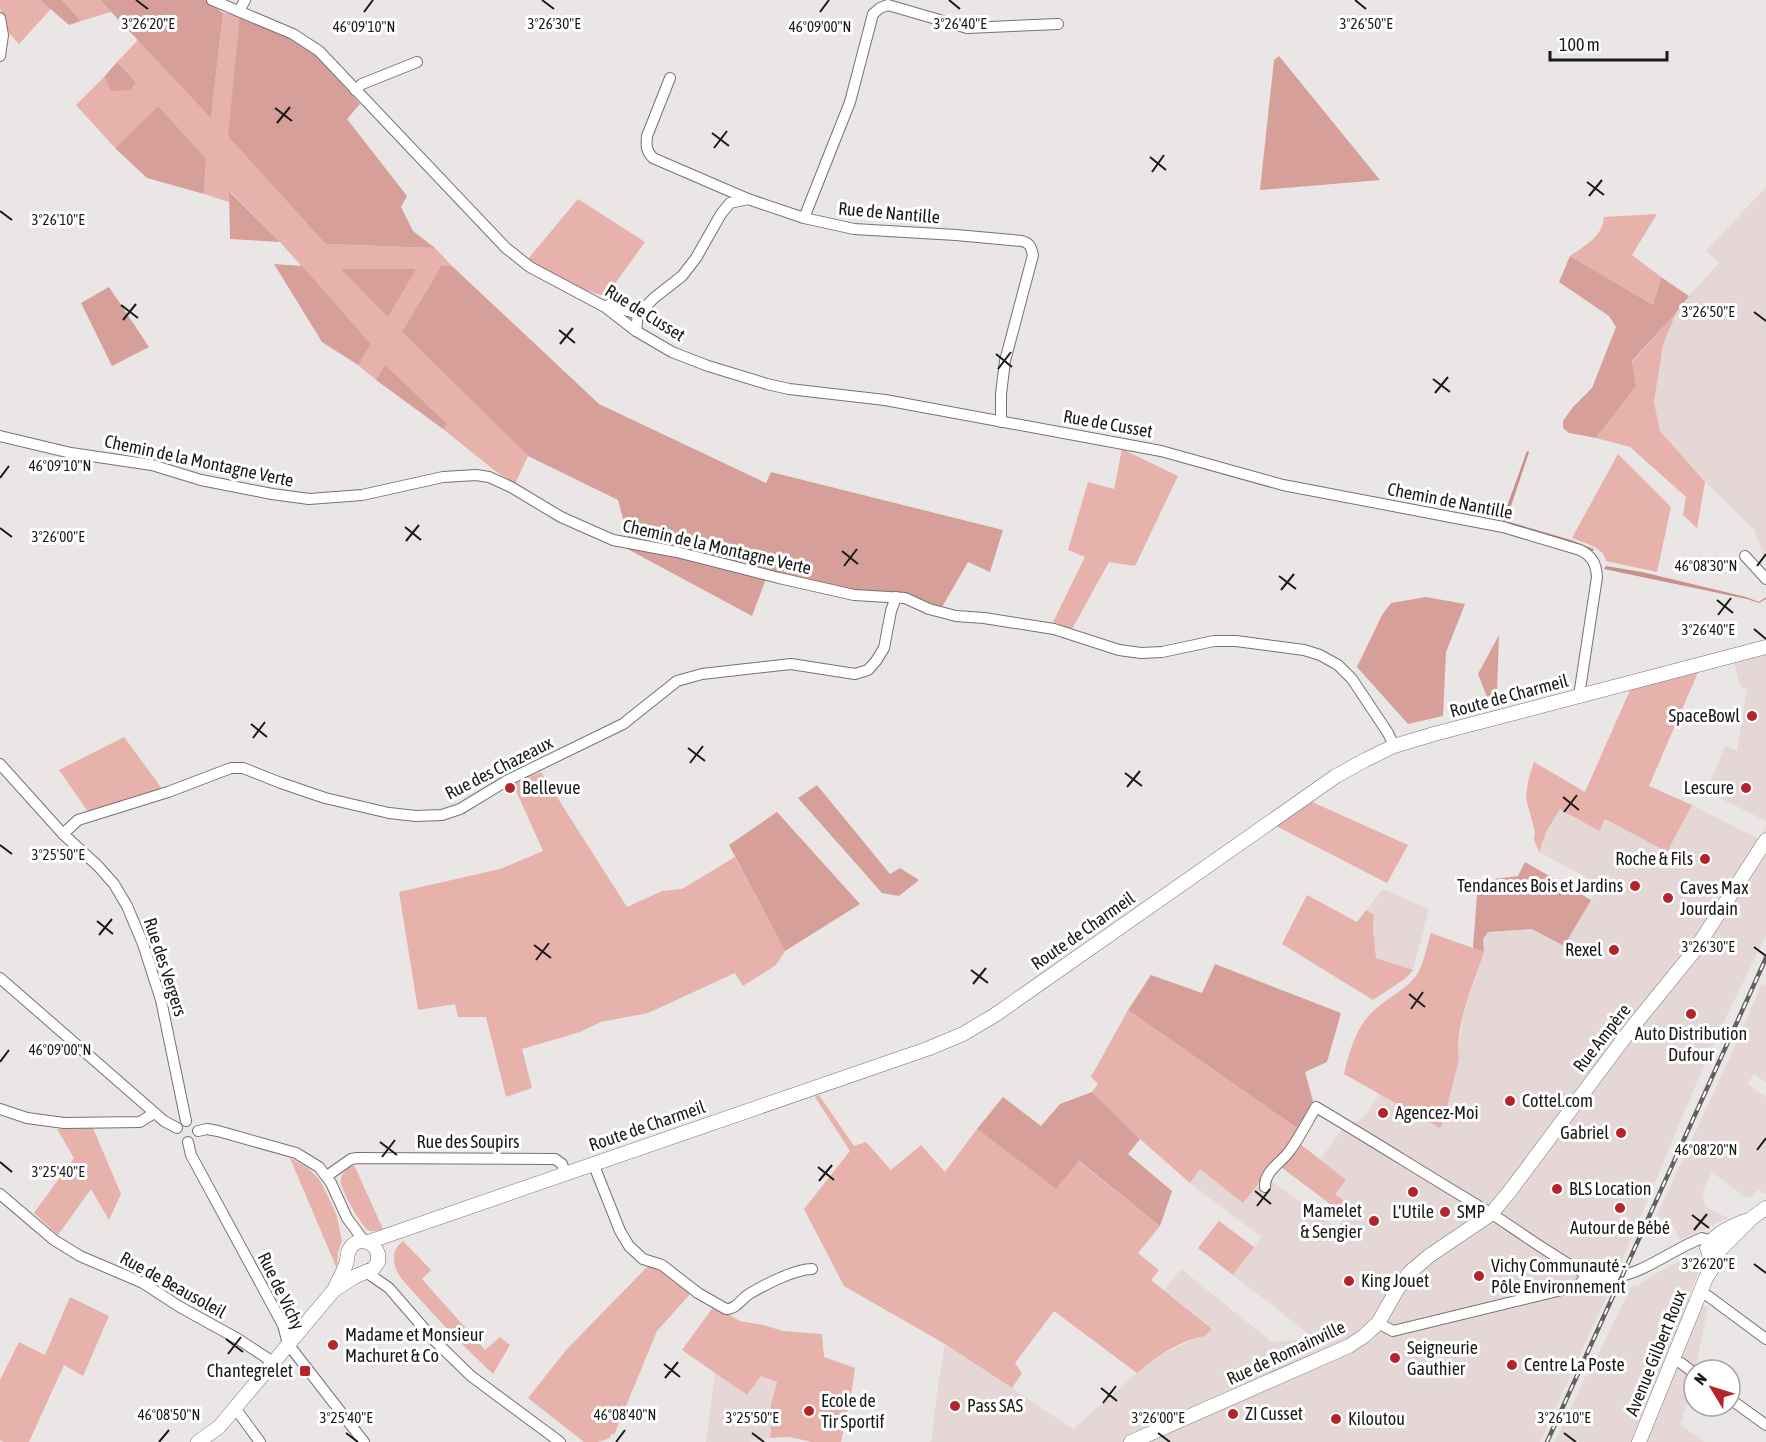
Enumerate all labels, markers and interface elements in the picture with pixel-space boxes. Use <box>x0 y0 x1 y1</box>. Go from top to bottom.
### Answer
text: 3°26'20"E <box>121 15 175 32</box>
text: 3°26'30"E <box>527 15 581 32</box>
text: 3°26'40"E <box>933 15 987 32</box>
text: 3°26'50"E <box>1339 15 1393 32</box>
text: 46°09'10"N <box>333 18 395 35</box>
text: 46°09'00"N <box>789 18 851 35</box>
scale bar <box>1550 24 1667 62</box>
text: 100 m <box>1559 34 1600 55</box>
street label: Rue de Nantille <box>837 198 941 227</box>
text: 3°26'10"E <box>31 211 85 228</box>
street label: Rue de Cusset <box>601 280 689 345</box>
text: 3°26'50"E <box>1681 303 1735 320</box>
street label: Rue de Cusset <box>1062 405 1154 442</box>
street label: Chemin de la Montagne Verte <box>103 430 296 491</box>
text: 46°09'10"N <box>29 457 91 474</box>
street label: Chemin de Nantille <box>1386 478 1514 523</box>
street label: Chemin de la Montagne Verte <box>621 515 813 578</box>
text: 3°26'00"E <box>31 528 85 545</box>
text: 46°08'30"N <box>1675 557 1737 574</box>
text: 3°26'40"E <box>1681 621 1735 638</box>
street label: Route de Charmeil <box>1447 670 1570 721</box>
place label: SpaceBowl <box>1668 705 1740 726</box>
marker: SpaceBowl <box>1745 709 1759 723</box>
street label: Rue des Chazeaux <box>441 731 556 804</box>
place label: Bellevue <box>522 777 580 798</box>
place label: Lescure <box>1684 777 1734 798</box>
marker: Bellevue <box>503 781 517 795</box>
marker: Lescure <box>1739 781 1753 795</box>
text: 3°25'50"E <box>31 846 85 863</box>
place label: Roche & Fils <box>1615 848 1693 869</box>
marker: Roche & Fils <box>1698 852 1712 866</box>
place label: Tendances Bois et Jardins <box>1457 875 1623 896</box>
place label: Caves Max Jourdain <box>1680 877 1748 919</box>
marker: Tendances Bois et Jardins <box>1628 879 1642 893</box>
street label: Route de Charmeil <box>1027 887 1139 974</box>
marker: Caves Max Jourdain <box>1661 891 1675 905</box>
street label: Rue des Vergers <box>140 915 191 1019</box>
text: 3°26'30"E <box>1681 938 1735 955</box>
place label: Rexel <box>1565 939 1602 960</box>
marker: Rexel <box>1607 943 1621 957</box>
street label: Rue Ampère <box>1569 1000 1635 1076</box>
marker: Auto Distribution Dufour <box>1684 1007 1698 1021</box>
place label: Auto Distribution Dufour <box>1635 1023 1747 1065</box>
text: 46°09'00"N <box>29 1041 91 1058</box>
place label: Cottel.com <box>1522 1090 1593 1111</box>
marker: Cottel.com <box>1503 1094 1517 1108</box>
street label: Route de Charmeil <box>586 1096 708 1155</box>
place label: Agencez-Moi <box>1395 1102 1479 1123</box>
marker: Agencez-Moi <box>1376 1106 1390 1120</box>
place label: Gabriel <box>1560 1122 1609 1143</box>
marker: Gabriel <box>1614 1126 1628 1140</box>
street label: Rue des Soupirs <box>417 1131 519 1152</box>
text: 46°08'20"N <box>1675 1141 1737 1158</box>
text: 3°25'40"E <box>31 1163 85 1180</box>
place label: BLS Location <box>1569 1178 1652 1199</box>
marker: BLS Location <box>1550 1182 1564 1196</box>
marker: L'Utile <box>1406 1185 1420 1199</box>
place label: Mamelet & Sengier <box>1300 1200 1363 1242</box>
place label: L'Utile <box>1392 1201 1434 1222</box>
place label: SMP <box>1457 1201 1486 1222</box>
marker: Autour de Bébé <box>1613 1201 1627 1215</box>
marker: SMP <box>1438 1205 1452 1219</box>
marker: Mamelet & Sengier <box>1367 1214 1381 1228</box>
place label: Autour de Bébé <box>1570 1217 1670 1238</box>
street label: Rue de Beausoleil <box>117 1247 230 1322</box>
street label: Rue de Vichy <box>254 1249 309 1333</box>
place label: Vichy Communauté - Pôle Environnement <box>1491 1255 1627 1297</box>
text: 3°26'20"E <box>1681 1255 1735 1272</box>
marker: Vichy Communauté - Pôle Environnement <box>1472 1269 1486 1283</box>
place label: King Jouet <box>1361 1270 1429 1291</box>
marker: King Jouet <box>1342 1274 1356 1288</box>
street label: Avenue Gilbert Roux <box>1621 1287 1690 1419</box>
street label: Rue de Romainville <box>1223 1316 1348 1389</box>
place label: Madame et Monsieur Machuret & Co <box>345 1324 484 1366</box>
place label: Seigneurie Gauthier <box>1407 1337 1478 1379</box>
marker: Madame et Monsieur Machuret & Co <box>326 1338 340 1352</box>
marker: Seigneurie Gauthier <box>1388 1351 1402 1365</box>
place label: Centre La Poste <box>1524 1354 1625 1375</box>
marker: Centre La Poste <box>1505 1358 1519 1372</box>
north arrow <box>1682 1358 1742 1418</box>
place label: Chantegrelet <box>207 1360 293 1381</box>
marker: Chantegrelet <box>298 1364 312 1378</box>
text: N <box>1690 1369 1710 1388</box>
place label: Ecole de Tir Sportif <box>821 1390 884 1432</box>
place label: Pass SAS <box>967 1395 1023 1416</box>
marker: Pass SAS <box>948 1399 962 1413</box>
place label: ZI Cusset <box>1245 1403 1303 1424</box>
marker: Ecole de Tir Sportif <box>802 1404 816 1418</box>
text: 46°08'50"N <box>138 1406 200 1423</box>
text: 46°08'40"N <box>594 1406 656 1423</box>
marker: ZI Cusset <box>1226 1407 1240 1421</box>
place label: Kiloutou <box>1348 1408 1405 1429</box>
text: 3°25'40"E <box>319 1409 373 1426</box>
text: 3°25'50"E <box>725 1409 779 1426</box>
text: 3°26'00"E <box>1131 1409 1185 1426</box>
text: 3°26'10"E <box>1537 1409 1591 1426</box>
marker: Kiloutou <box>1329 1412 1343 1426</box>

